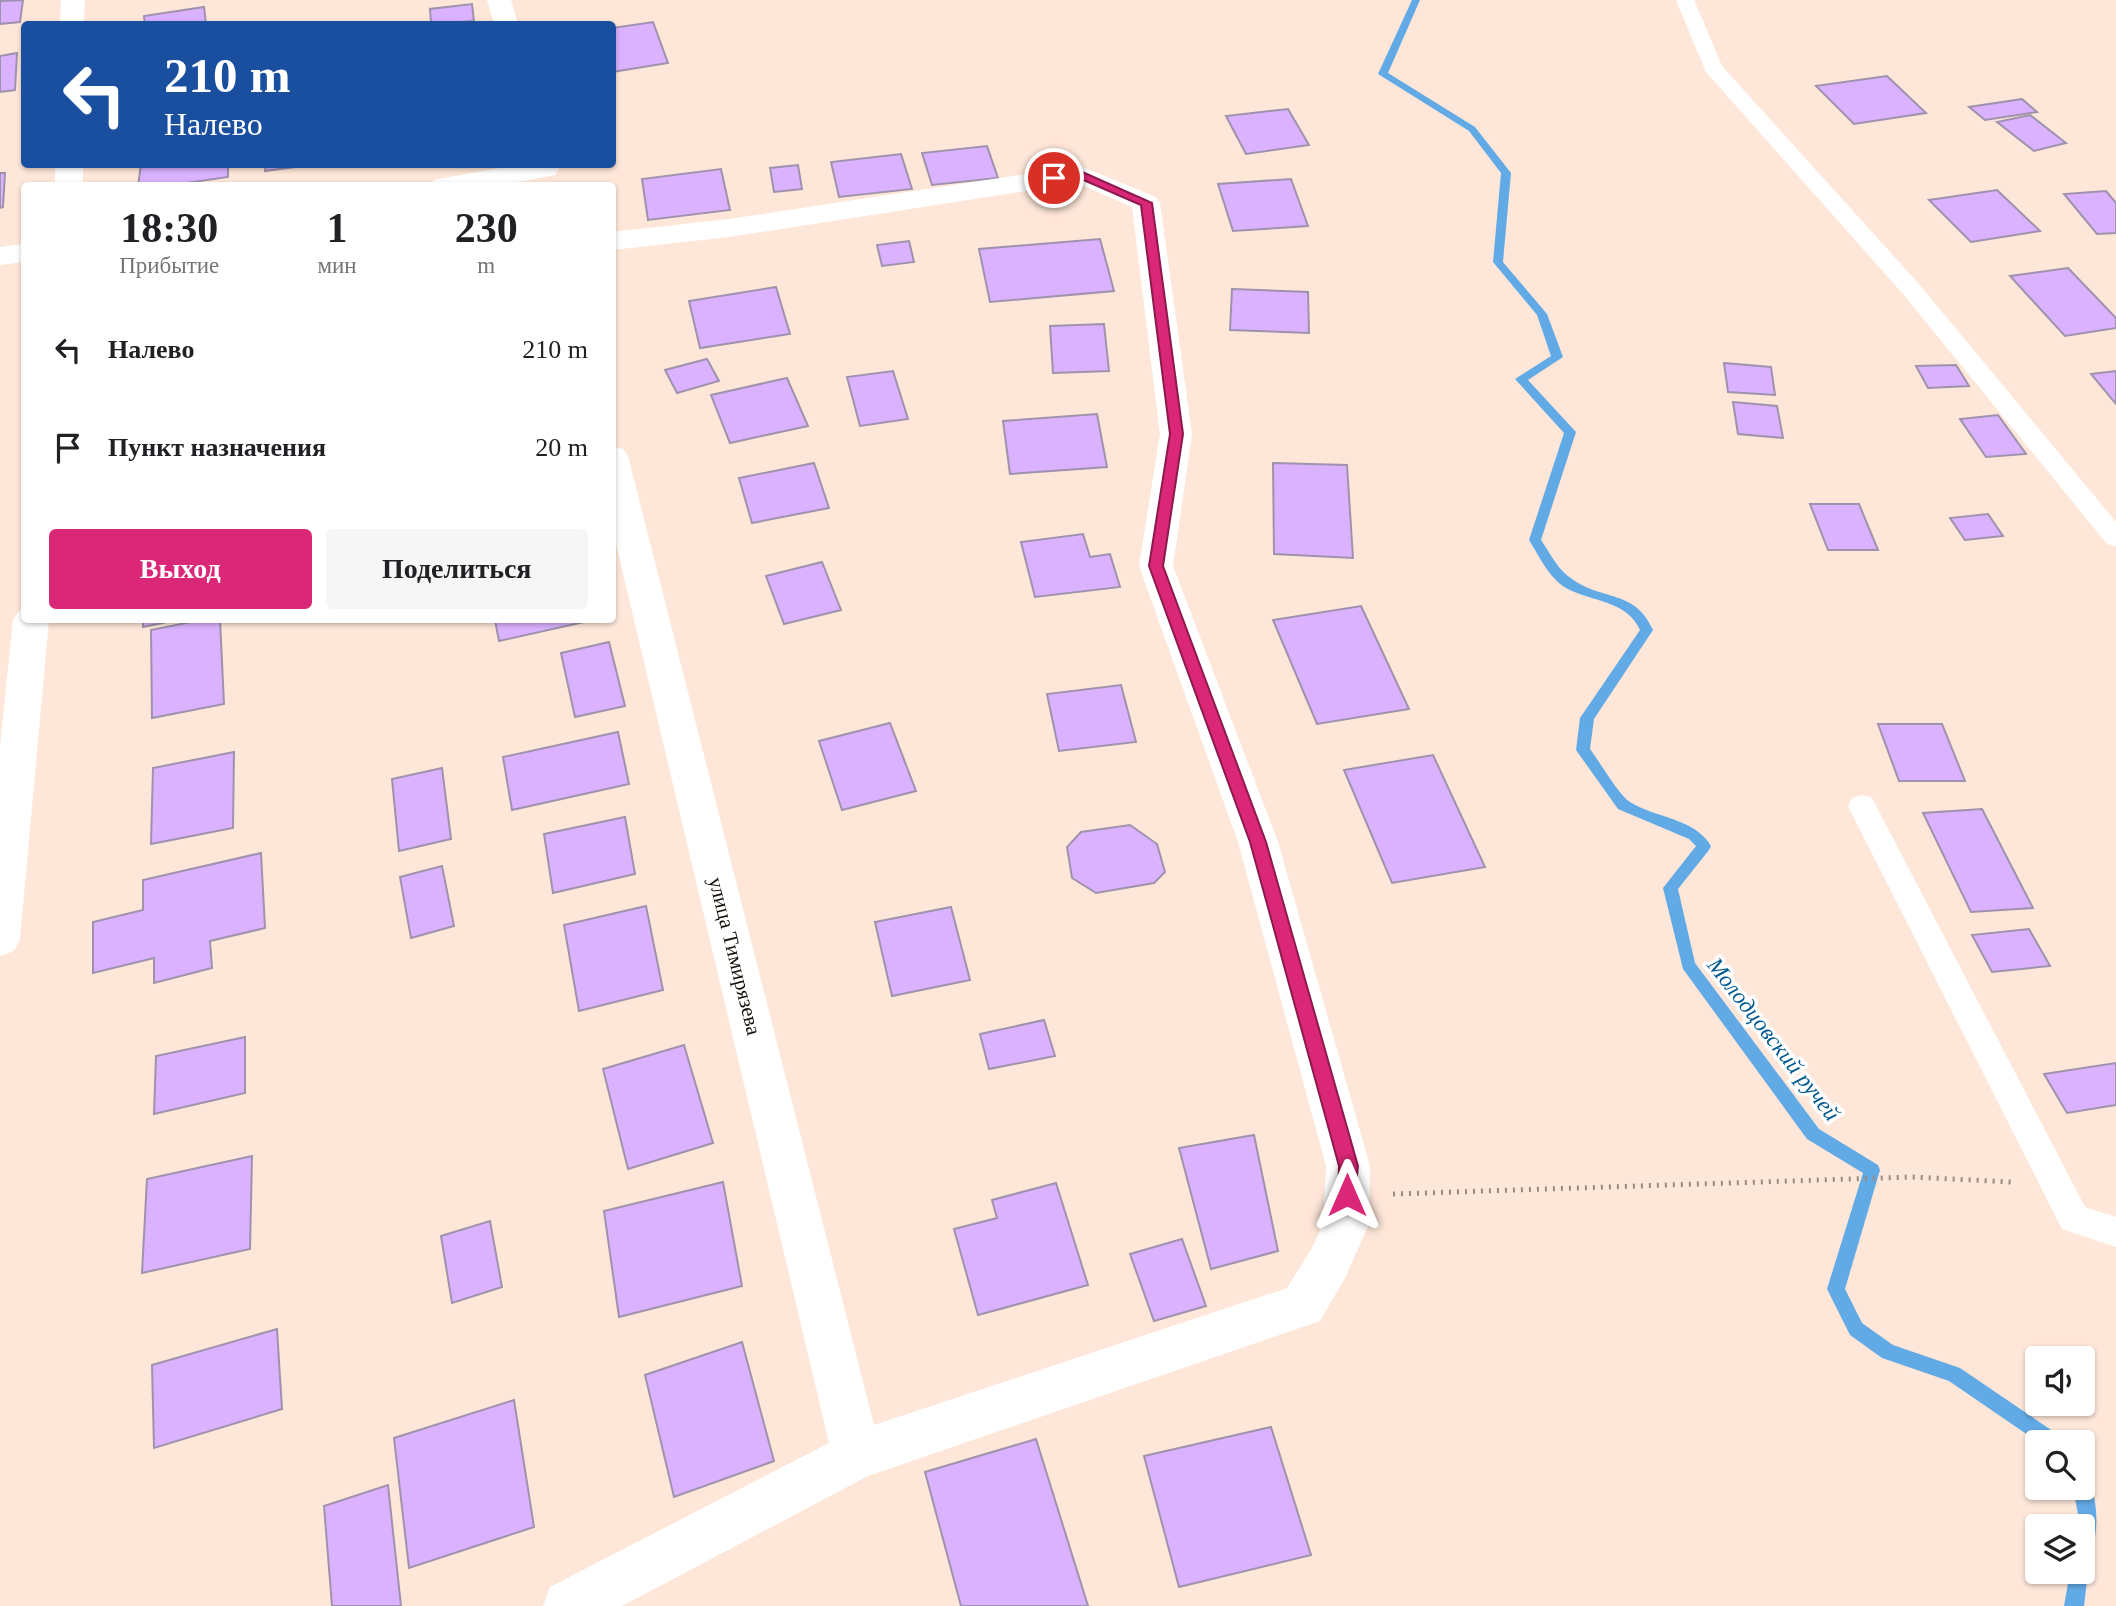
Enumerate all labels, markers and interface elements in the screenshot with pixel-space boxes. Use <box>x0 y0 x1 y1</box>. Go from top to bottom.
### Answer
text: 210 m <box>164 48 291 103</box>
icon: left <box>49 49 140 140</box>
text: Налево <box>164 106 263 142</box>
pin <box>1024 148 1084 208</box>
icon: arrive <box>1035 159 1073 197</box>
text: 18:30 <box>120 205 218 251</box>
text: 1 <box>327 205 348 251</box>
text: 230 <box>455 205 518 251</box>
text: Прибытие <box>119 253 219 278</box>
text: мин <box>317 253 357 278</box>
text: m <box>477 253 495 278</box>
icon: left <box>49 331 87 369</box>
text: Налево <box>108 335 194 364</box>
text: 210 m <box>522 335 588 364</box>
icon: arrive <box>49 429 87 467</box>
text: Пункт назначения <box>108 433 326 462</box>
text: 20 m <box>535 433 588 462</box>
button: Выход <box>49 529 312 609</box>
button: Поделиться <box>326 529 588 609</box>
street label: улица Тимирязева <box>704 875 766 1038</box>
water label: Молодцовский ручей <box>1702 952 1845 1126</box>
position arrow <box>1310 1158 1384 1232</box>
map controls <box>2025 1346 2095 1584</box>
button: sound <box>2025 1346 2095 1416</box>
button: search <box>2025 1430 2095 1500</box>
button: layers <box>2025 1514 2095 1584</box>

